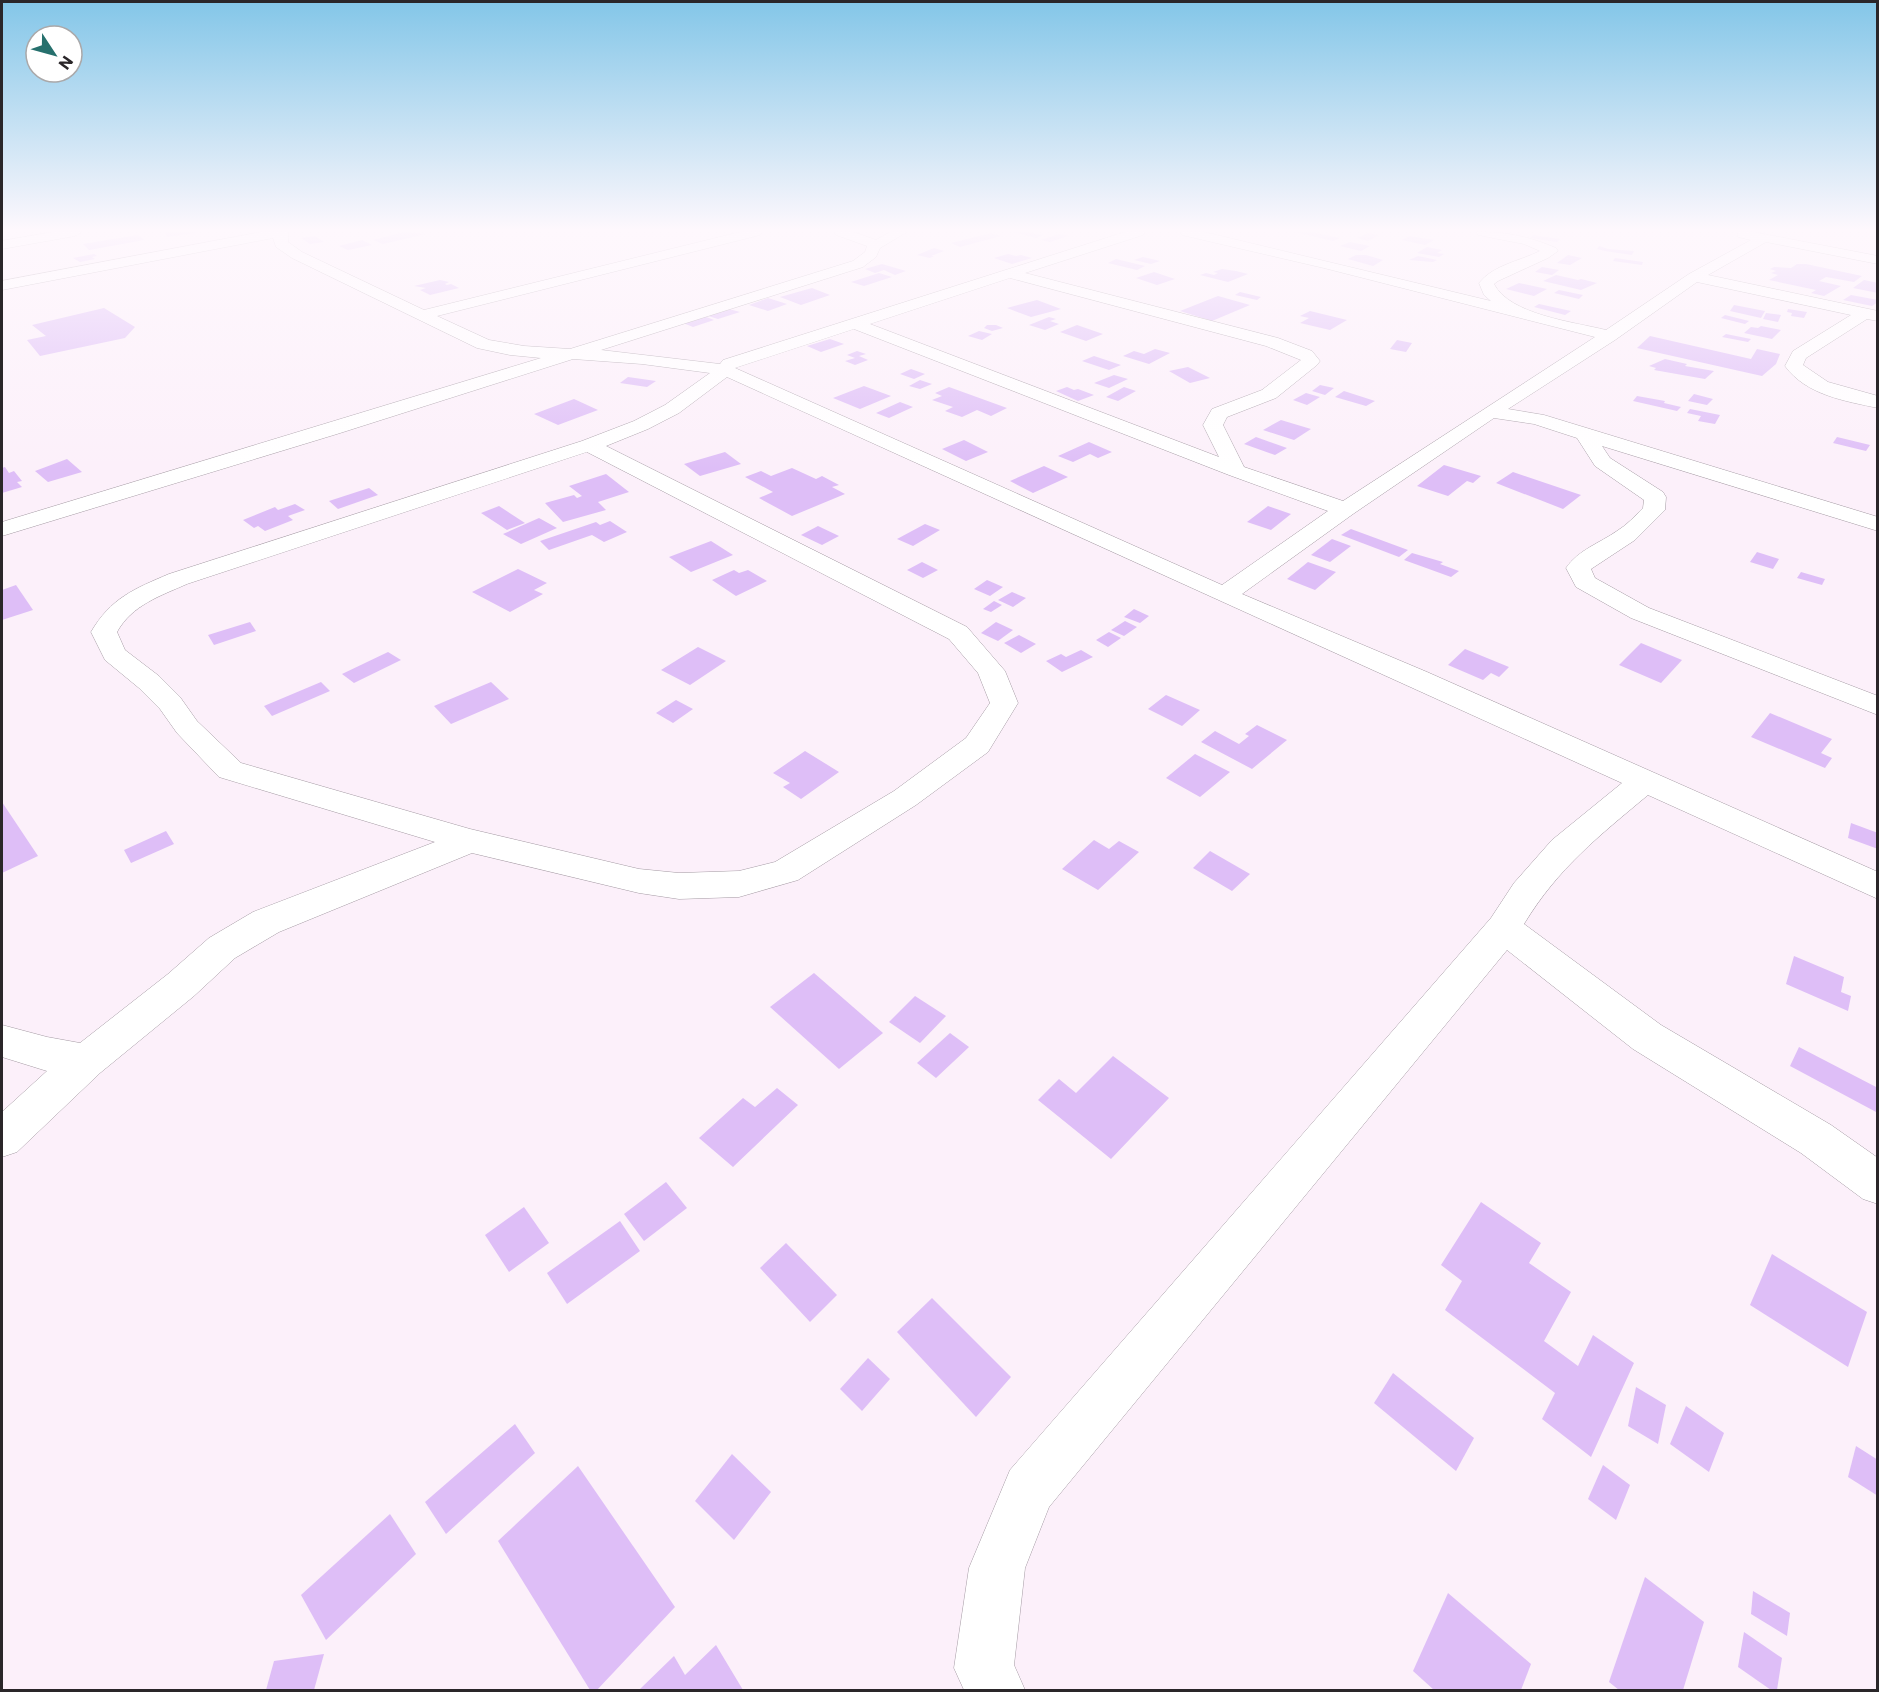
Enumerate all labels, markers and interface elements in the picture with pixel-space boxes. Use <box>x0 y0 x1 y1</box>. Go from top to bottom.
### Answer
north arrow <box>24 24 84 84</box>
text: N <box>55 53 78 74</box>

